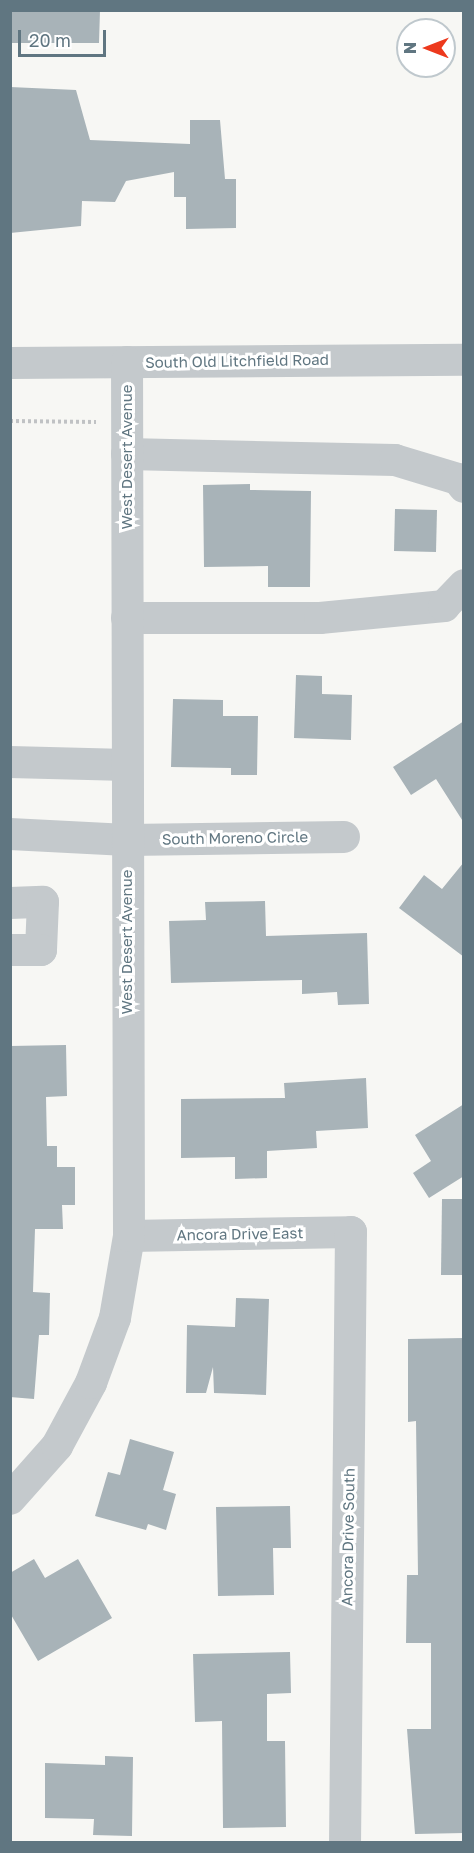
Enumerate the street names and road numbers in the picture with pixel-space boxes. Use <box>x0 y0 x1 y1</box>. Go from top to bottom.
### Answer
street label: South Old Litchfield Road <box>145 350 329 372</box>
street label: West Desert Avenue <box>118 385 136 529</box>
street label: South Moreno Circle <box>162 828 308 848</box>
street label: West Desert Avenue <box>118 870 136 1014</box>
street label: Ancora Drive East <box>176 1224 304 1244</box>
street label: Ancora Drive South <box>338 1468 358 1606</box>

